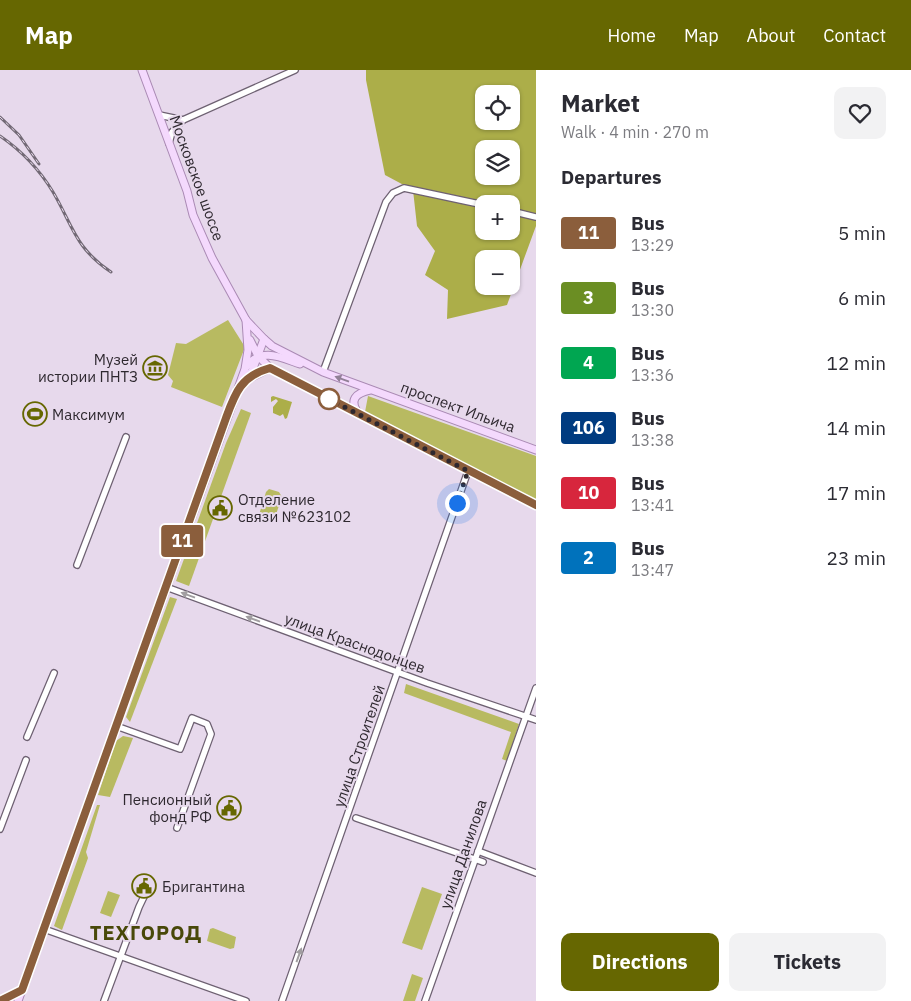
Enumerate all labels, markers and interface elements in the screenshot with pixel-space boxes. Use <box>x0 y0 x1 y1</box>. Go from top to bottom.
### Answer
text: Map <box>25 19 73 51</box>
text: Home <box>608 24 656 47</box>
text: Map <box>684 24 719 47</box>
text: About <box>747 24 795 47</box>
text: Contact <box>823 24 886 47</box>
map controls <box>475 85 520 295</box>
button: locate <box>475 85 520 130</box>
text: Market <box>561 87 640 119</box>
button: heart <box>834 87 886 139</box>
street label: Московское шоссе <box>165 113 229 243</box>
text: Walk · 4 min · 270 m <box>561 122 709 142</box>
button: layers <box>475 140 520 185</box>
text: Departures <box>561 165 661 189</box>
button: + <box>475 195 520 240</box>
text: Bus <box>631 211 665 235</box>
text: 11 <box>578 221 599 244</box>
text: 5 min <box>838 221 886 245</box>
text: 13:29 <box>631 235 674 255</box>
button: − <box>475 250 520 295</box>
text: Bus <box>631 276 665 300</box>
text: 3 <box>583 286 594 309</box>
text: 6 min <box>838 286 886 310</box>
text: 13:30 <box>631 300 674 320</box>
text: Bus <box>631 341 665 365</box>
place label: Музей истории ПНТЗ <box>38 350 138 386</box>
text: 4 <box>583 351 594 374</box>
text: 12 min <box>827 351 886 375</box>
museum icon: Музей истории ПНТЗ <box>142 355 168 381</box>
text: 13:36 <box>631 365 674 385</box>
one-way arrow <box>334 375 349 383</box>
street label: проспект Ильича <box>398 377 518 437</box>
unlabelled marker <box>318 388 340 410</box>
sports icon: Максимум <box>22 401 48 427</box>
place label: Максимум <box>52 405 125 424</box>
text: Bus <box>631 406 665 430</box>
text: 106 <box>572 416 605 439</box>
text: 14 min <box>827 416 886 440</box>
text: 13:38 <box>631 430 674 450</box>
text: Bus <box>631 471 665 495</box>
text: 10 <box>578 481 599 504</box>
text: 17 min <box>827 481 886 505</box>
place label: Отделение связи №623102 <box>238 490 351 526</box>
your location <box>445 491 470 516</box>
public building icon: Отделение связи №623102 <box>207 495 233 521</box>
text: 13:41 <box>631 495 674 515</box>
line badge: 11 <box>160 525 204 557</box>
text: 11 <box>171 529 193 552</box>
text: Bus <box>631 536 665 560</box>
text: 2 <box>583 546 594 569</box>
text: 23 min <box>827 546 886 570</box>
text: 13:47 <box>631 560 674 580</box>
one-way arrow <box>180 591 195 599</box>
street label: улица Краснодонцев <box>282 609 428 677</box>
one-way arrow <box>245 615 260 623</box>
street label: улица Строителей <box>329 682 389 810</box>
place label: Пенсионный фонд РФ <box>122 790 212 826</box>
public building icon: Пенсионный фонд РФ <box>216 795 242 821</box>
street label: улица Данилова <box>435 797 491 911</box>
public building icon: Бригантина <box>131 873 157 899</box>
place label: Бригантина <box>162 877 245 896</box>
district label: ТЕХГОРОД <box>90 919 202 946</box>
button: Directions <box>561 933 719 991</box>
button: Tickets <box>729 933 886 991</box>
one-way arrow <box>295 947 303 962</box>

